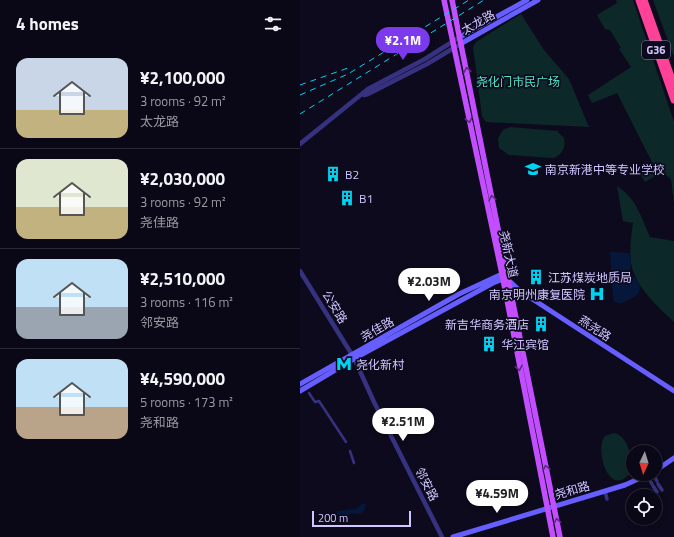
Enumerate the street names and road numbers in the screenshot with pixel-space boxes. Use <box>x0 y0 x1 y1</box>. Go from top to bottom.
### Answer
street label: 太龙路 <box>458 5 498 39</box>
road number: G36 <box>642 41 670 59</box>
street label: 尧新大道 <box>495 229 523 279</box>
street label: 公安路 <box>317 287 353 327</box>
street label: 燕尧路 <box>575 310 615 346</box>
street label: 尧佳路 <box>357 312 397 346</box>
street label: 邻安路 <box>410 464 444 504</box>
street label: 尧和路 <box>552 476 592 504</box>

